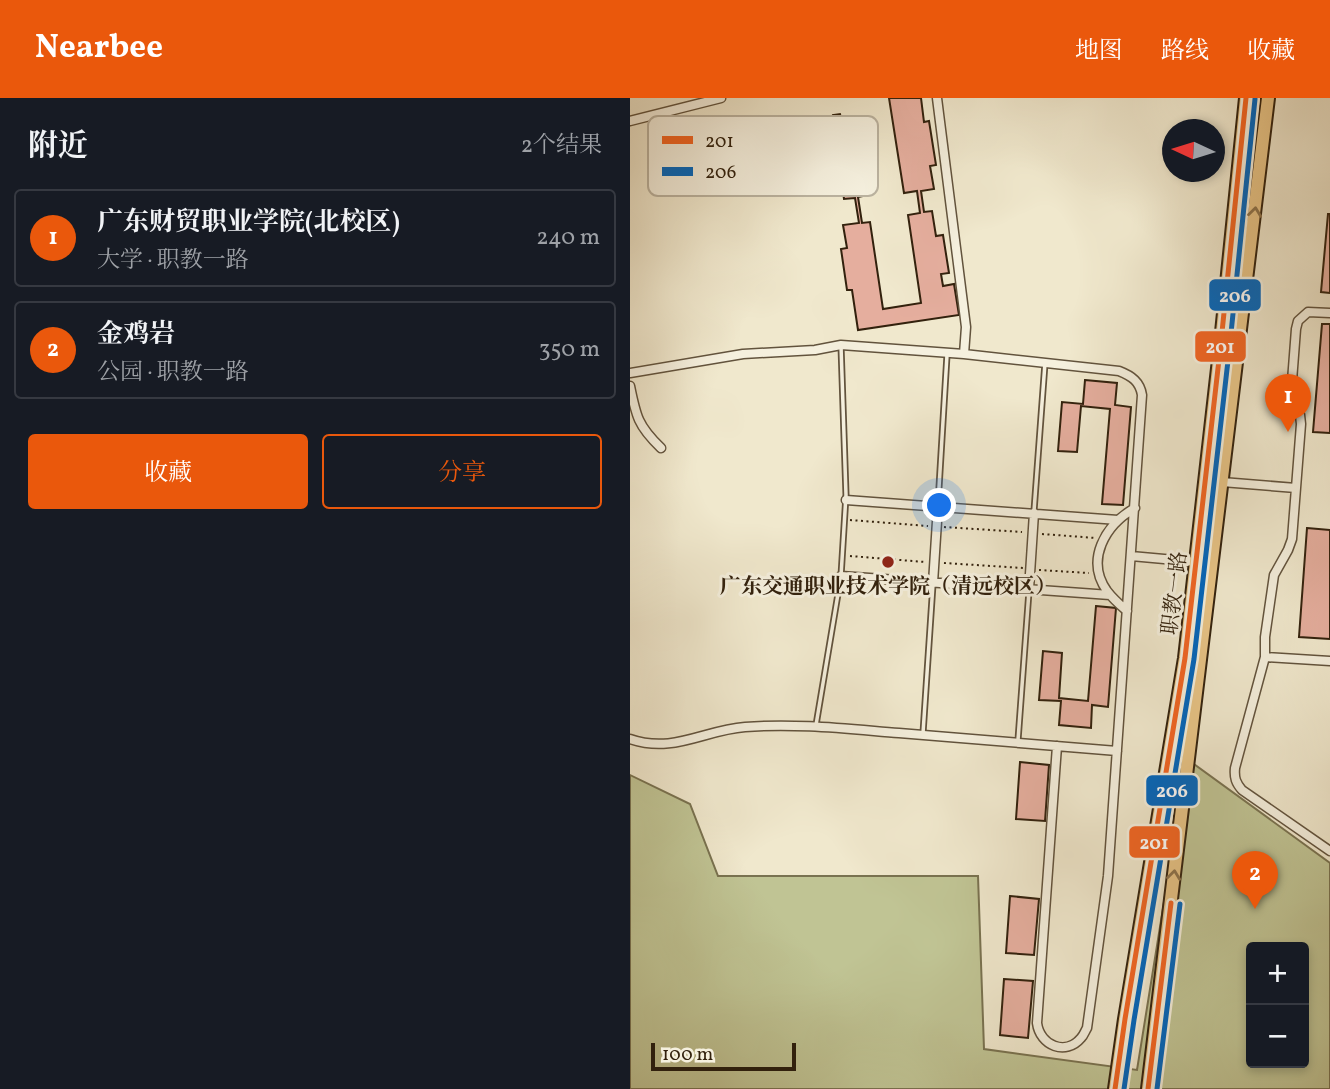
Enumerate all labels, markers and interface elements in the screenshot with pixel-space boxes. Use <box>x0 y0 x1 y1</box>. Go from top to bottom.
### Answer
text: Nearbee <box>35 26 163 72</box>
text: 地图 <box>1075 35 1123 69</box>
text: 路线 <box>1161 35 1209 69</box>
text: 收藏 <box>1247 35 1295 69</box>
legend <box>648 116 878 196</box>
north arrow <box>1162 119 1225 182</box>
text: 附近 <box>28 126 88 168</box>
text: 201 <box>705 129 734 155</box>
text: 2个结果 <box>521 130 602 162</box>
text: 206 <box>705 160 736 186</box>
text: 广东财贸职业学院(北校区) <box>97 205 400 241</box>
one-way arrow <box>1247 206 1262 218</box>
text: 1 <box>48 222 58 254</box>
text: 240 m <box>536 222 600 254</box>
text: 大学 · 职教一路 <box>97 245 249 277</box>
line badge: 206 <box>1208 278 1262 312</box>
text: 206 <box>1219 284 1251 310</box>
text: 金鸡岩 <box>97 317 175 353</box>
line badge: 201 <box>1194 330 1247 363</box>
text: 2 <box>47 334 59 366</box>
text: 350 m <box>539 334 600 366</box>
text: 201 <box>1205 335 1235 361</box>
text: 公园 · 职教一路 <box>97 357 249 389</box>
pin: 1 <box>1265 374 1311 432</box>
button: 收藏 <box>28 434 308 509</box>
button: 分享 <box>322 434 602 509</box>
your location <box>922 488 956 522</box>
street label: 职教一路 <box>1156 550 1195 637</box>
marker: 广东交通职业技术学院（清远校区） <box>880 554 896 570</box>
place label: 广东交通职业技术学院（清远校区） <box>720 573 1056 602</box>
line badge: 206 <box>1145 774 1199 807</box>
text: 206 <box>1156 779 1188 805</box>
line badge: 201 <box>1128 825 1181 859</box>
text: 201 <box>1139 831 1169 857</box>
pin: 2 <box>1232 851 1278 909</box>
one-way arrow <box>1167 870 1182 881</box>
map controls <box>1246 942 1309 1068</box>
button: + <box>1246 942 1309 1005</box>
button: − <box>1246 1005 1309 1068</box>
scale bar <box>651 1040 796 1072</box>
text: 100 m <box>662 1042 713 1068</box>

